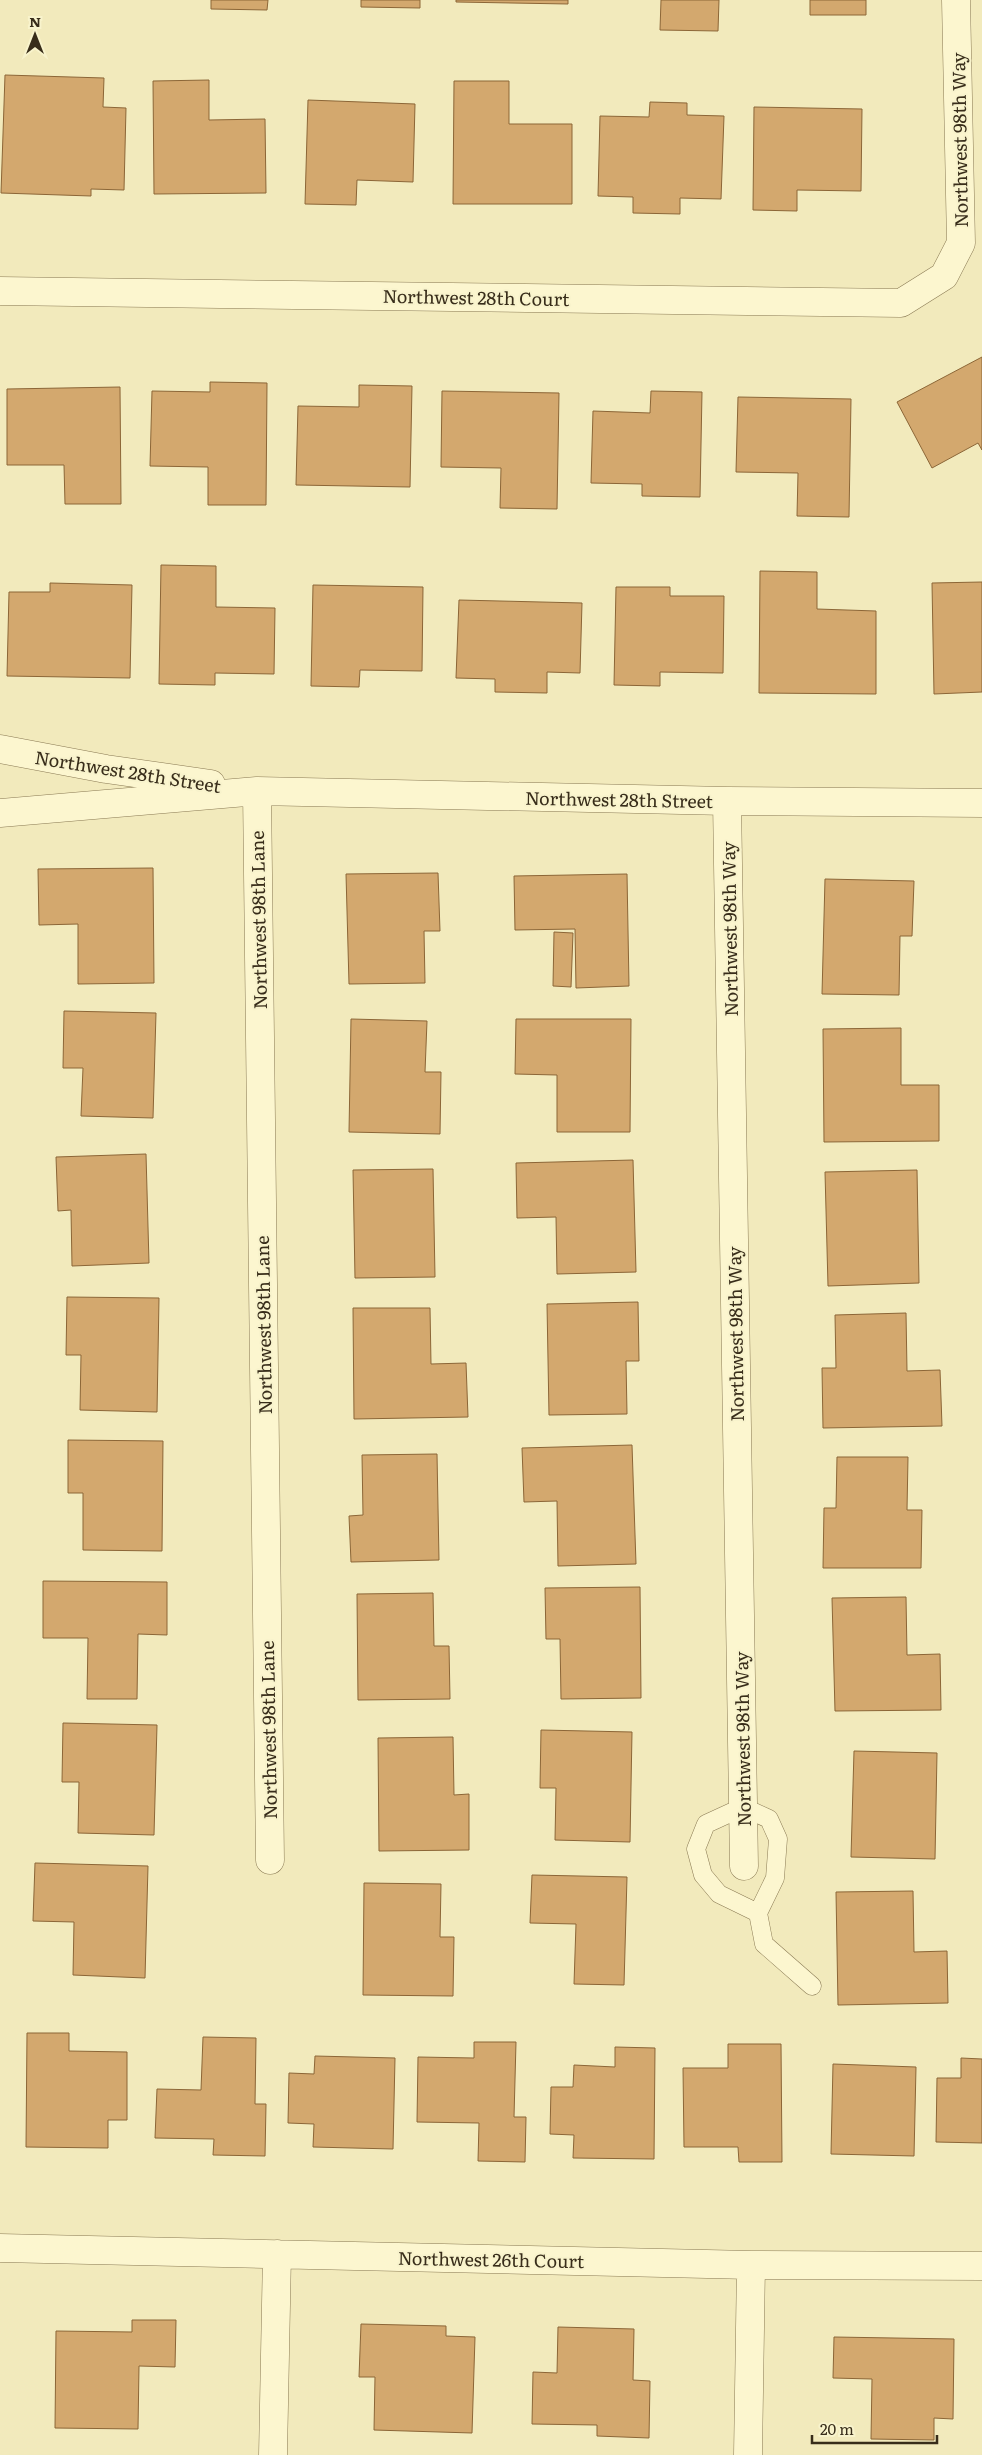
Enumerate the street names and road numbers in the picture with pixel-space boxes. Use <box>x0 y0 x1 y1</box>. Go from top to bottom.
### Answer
street label: Northwest 98th Way <box>944 52 974 228</box>
street label: Northwest 28th Court <box>382 282 570 312</box>
street label: Northwest 28th Street <box>33 743 224 799</box>
street label: Northwest 28th Street <box>525 784 714 814</box>
street label: Northwest 98th Lane <box>243 830 273 1010</box>
street label: Northwest 98th Way <box>714 841 744 1017</box>
street label: Northwest 98th Lane <box>248 1235 278 1415</box>
street label: Northwest 98th Way <box>720 1246 750 1422</box>
street label: Northwest 98th Lane <box>253 1640 283 1820</box>
street label: Northwest 98th Way <box>727 1651 757 1827</box>
street label: Northwest 26th Court <box>398 2244 585 2274</box>

